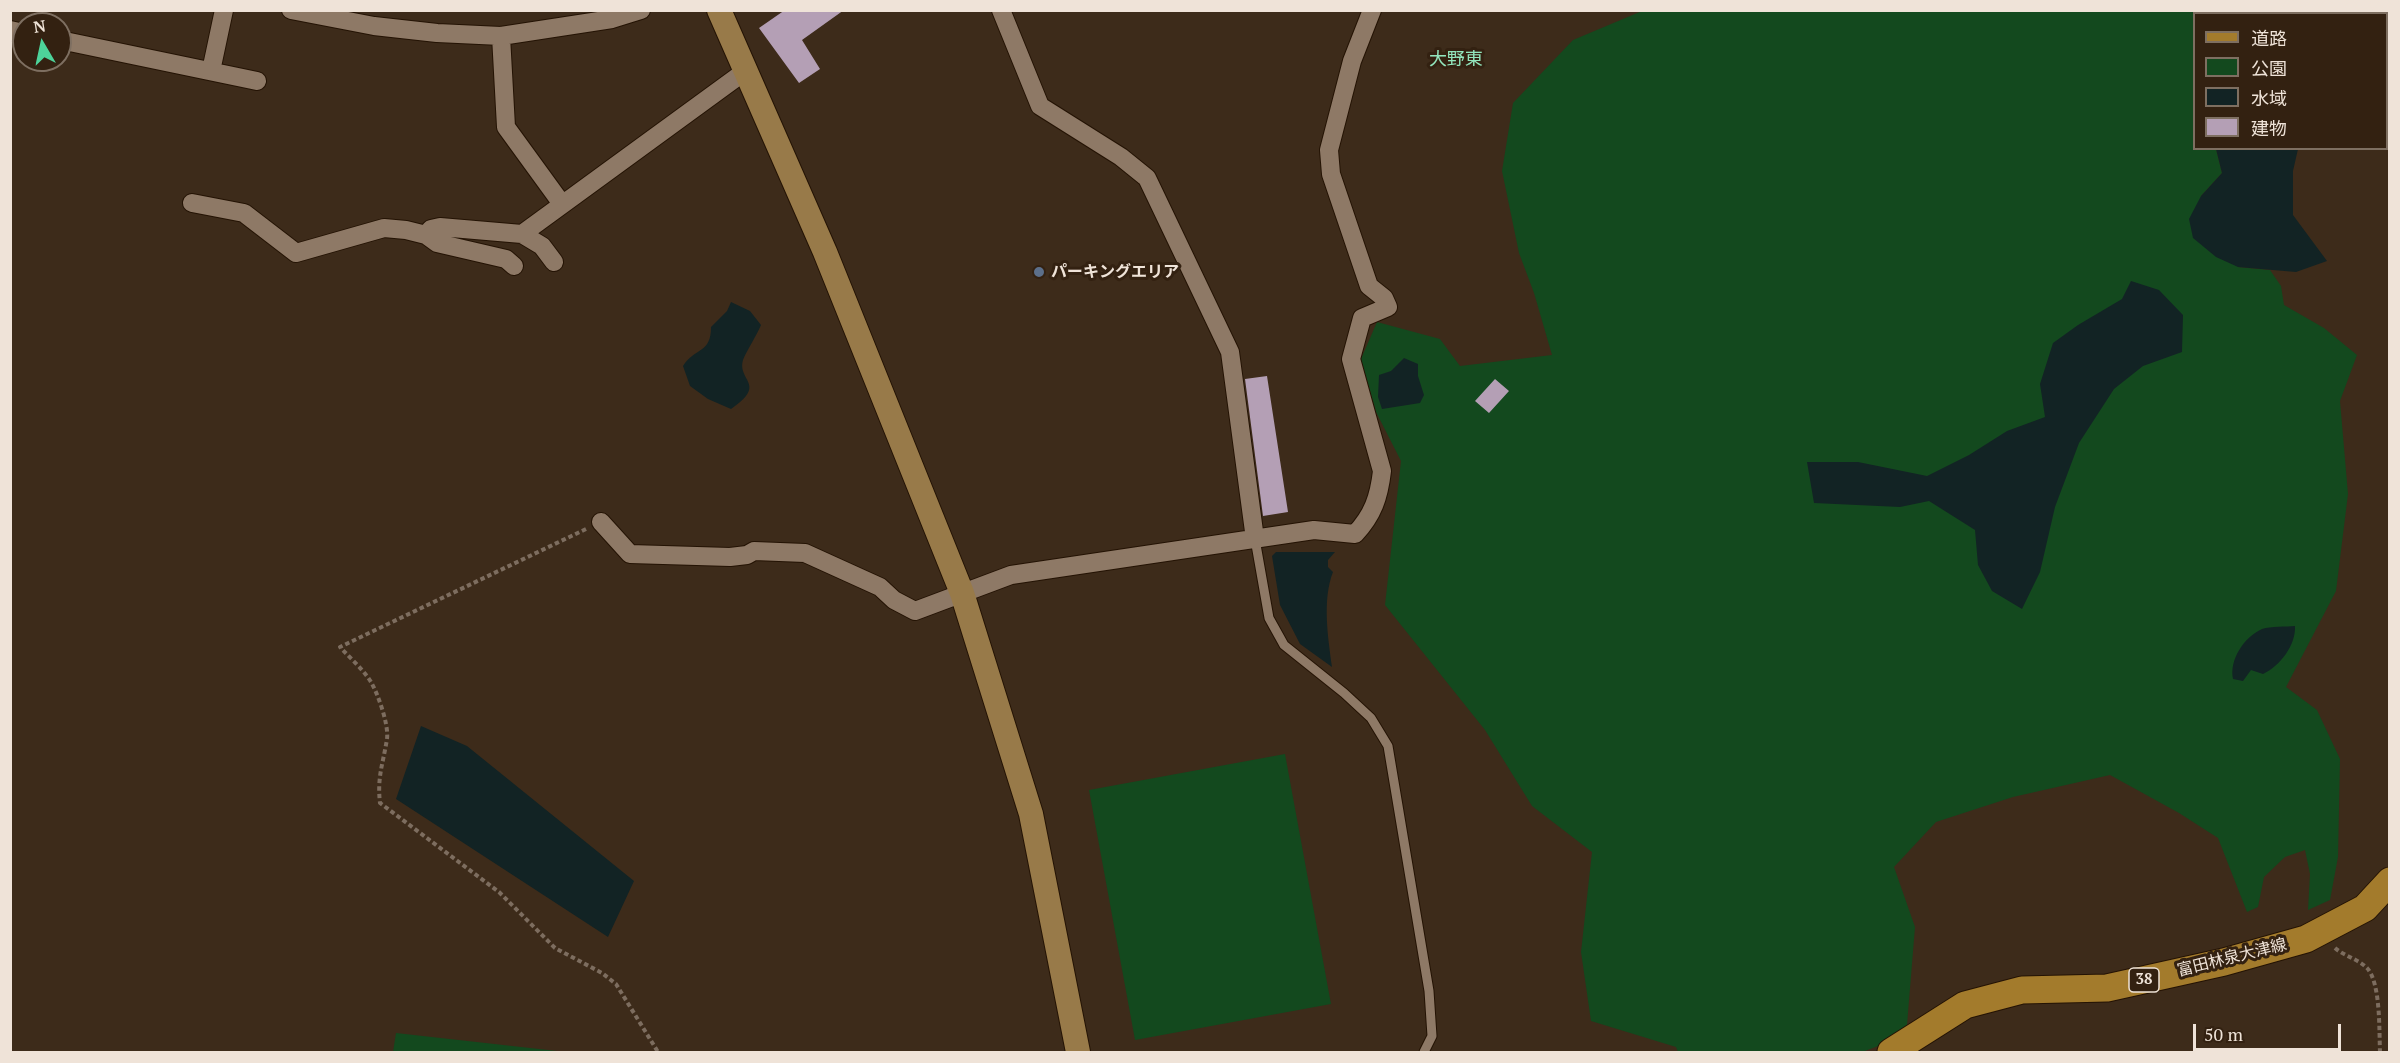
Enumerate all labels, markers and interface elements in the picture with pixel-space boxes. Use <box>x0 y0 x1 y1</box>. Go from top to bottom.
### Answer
north arrow <box>12 12 72 72</box>
legend <box>2193 12 2388 150</box>
text: N <box>32 14 47 38</box>
text: 道路 <box>2251 26 2287 50</box>
district label: 大野東 <box>1429 49 1483 71</box>
text: 公園 <box>2251 56 2287 80</box>
text: 水域 <box>2251 86 2287 110</box>
text: 建物 <box>2251 116 2287 140</box>
place label: パーキングエリア <box>1051 262 1179 282</box>
marker: パーキングエリア <box>1032 265 1046 279</box>
street label: 富田林泉大津線 <box>2175 935 2289 981</box>
road number: 38 <box>2129 968 2159 992</box>
scale bar <box>2196 1012 2344 1050</box>
text: 50 m <box>2204 1022 2243 1046</box>

